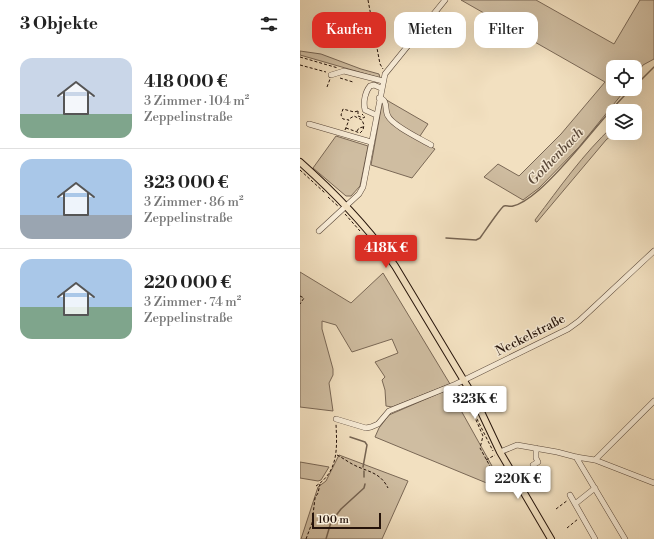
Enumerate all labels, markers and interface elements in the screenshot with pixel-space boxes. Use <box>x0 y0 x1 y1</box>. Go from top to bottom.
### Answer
chip: Kaufen <box>312 12 386 48</box>
chip: Mieten <box>394 12 466 48</box>
chip: Filter <box>474 12 538 48</box>
text: 3 Objekte <box>20 13 98 35</box>
icon: filters <box>258 13 280 35</box>
map controls <box>606 60 642 140</box>
button: locate <box>606 60 642 96</box>
text: 418 000 € <box>144 71 228 93</box>
icon: home <box>52 74 100 122</box>
text: 3 Zimmer · 104 m² <box>144 93 249 109</box>
button: layers <box>606 104 642 140</box>
text: Zeppelinstraße <box>144 109 233 125</box>
water label: Gothenbach <box>524 124 588 189</box>
text: 323 000 € <box>144 172 229 194</box>
icon: home <box>52 175 100 223</box>
text: 3 Zimmer · 86 m² <box>144 194 244 210</box>
text: Zeppelinstraße <box>144 210 233 226</box>
pin: 418K € <box>353 235 419 269</box>
text: 418K € <box>364 240 408 256</box>
text: 220 000 € <box>144 272 231 294</box>
icon: home <box>52 275 100 323</box>
text: 3 Zimmer · 74 m² <box>144 294 241 310</box>
text: Zeppelinstraße <box>144 310 233 326</box>
street label: Neckelstraße <box>493 310 568 359</box>
pin: 323K € <box>442 386 508 420</box>
text: 323K € <box>453 391 497 407</box>
pin: 220K € <box>485 466 551 500</box>
text: 220K € <box>495 471 541 487</box>
scale bar <box>312 511 381 530</box>
text: 100 m <box>318 513 349 527</box>

